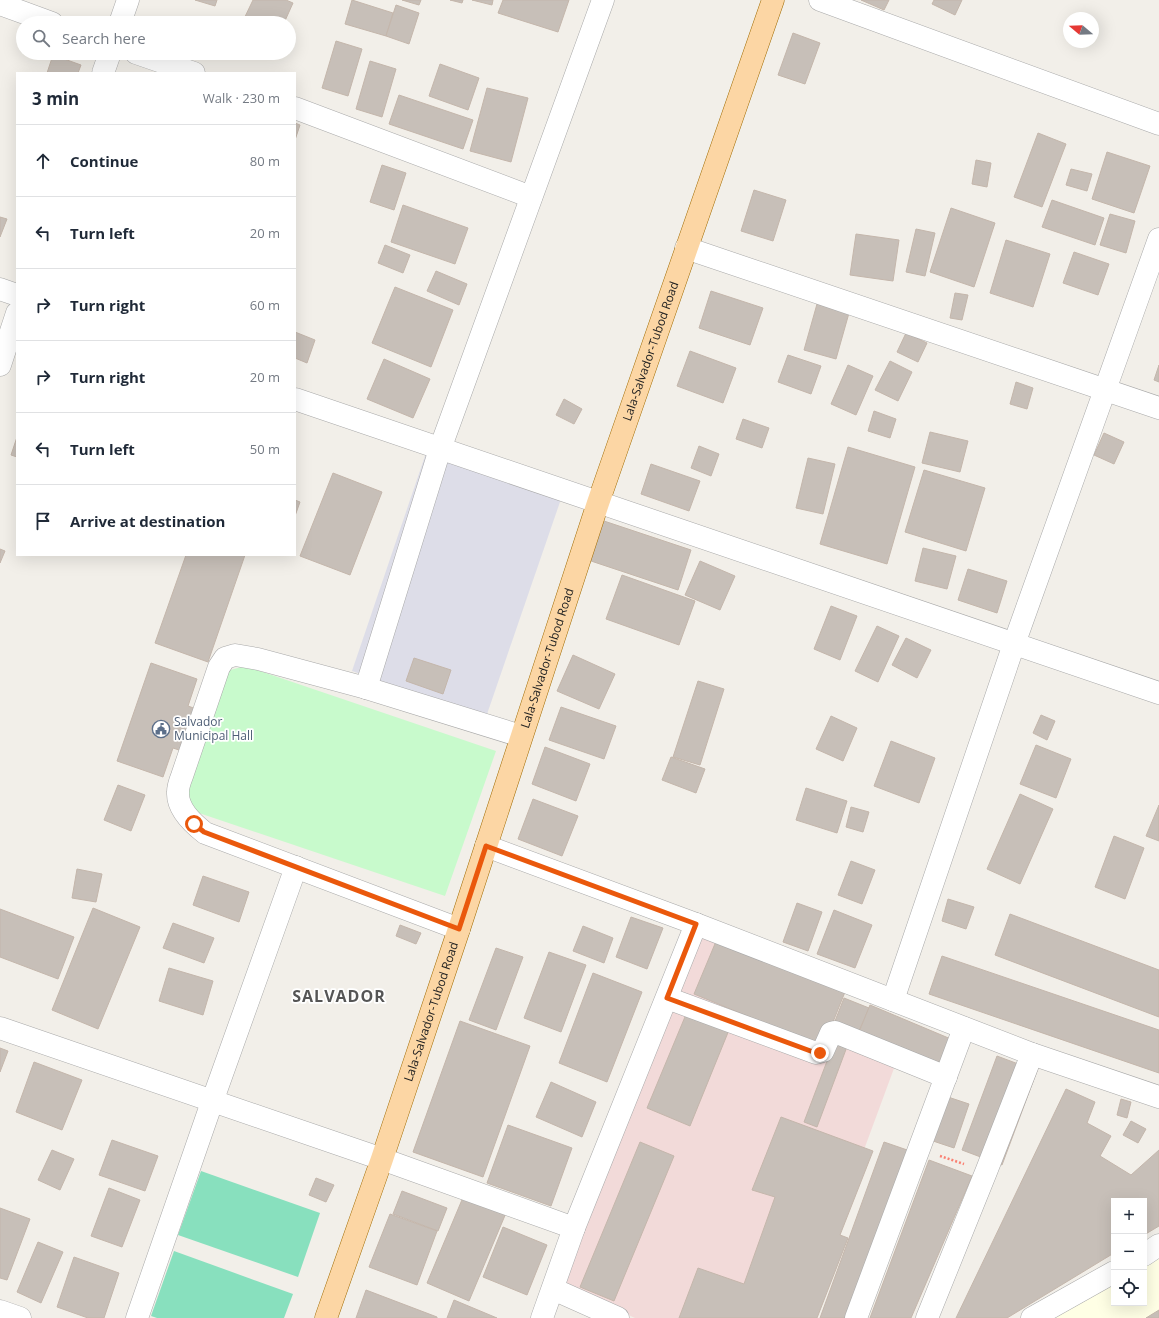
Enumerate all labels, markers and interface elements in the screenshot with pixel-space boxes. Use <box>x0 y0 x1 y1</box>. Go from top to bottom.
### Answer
north arrow <box>1063 12 1099 48</box>
search box <box>16 16 296 60</box>
icon: search <box>30 27 52 49</box>
text: Search here <box>62 28 146 48</box>
text: 3 min <box>32 87 79 110</box>
text: Walk · 230 m <box>203 89 280 107</box>
icon: ahead <box>32 150 54 172</box>
text: Continue <box>70 151 138 171</box>
text: 80 m <box>250 152 280 170</box>
icon: left <box>32 222 54 244</box>
text: Turn left <box>70 223 135 243</box>
text: 20 m <box>250 224 280 242</box>
street label: Lala-Salvador-Tubod Road <box>618 279 682 423</box>
icon: right <box>32 294 54 316</box>
text: Turn right <box>70 295 145 315</box>
text: 60 m <box>250 296 280 314</box>
icon: right <box>32 366 54 388</box>
text: Turn right <box>70 367 145 387</box>
text: 20 m <box>250 368 280 386</box>
icon: left <box>32 438 54 460</box>
text: Turn left <box>70 439 135 459</box>
text: 50 m <box>250 440 280 458</box>
icon: arrive <box>32 510 54 532</box>
text: Arrive at destination <box>70 511 225 531</box>
street label: Lala-Salvador-Tubod Road <box>516 586 578 730</box>
place label: Salvador Municipal Hall <box>174 713 253 744</box>
public building icon: Salvador Municipal Hall <box>151 719 171 739</box>
route start <box>185 815 203 833</box>
street label: Lala-Salvador-Tubod Road <box>400 939 462 1084</box>
district label: SALVADOR <box>292 985 386 1007</box>
route end <box>811 1044 829 1062</box>
map controls <box>1111 1198 1147 1306</box>
button: + <box>1111 1198 1147 1234</box>
button: − <box>1111 1234 1147 1270</box>
button: locate <box>1111 1270 1147 1306</box>

